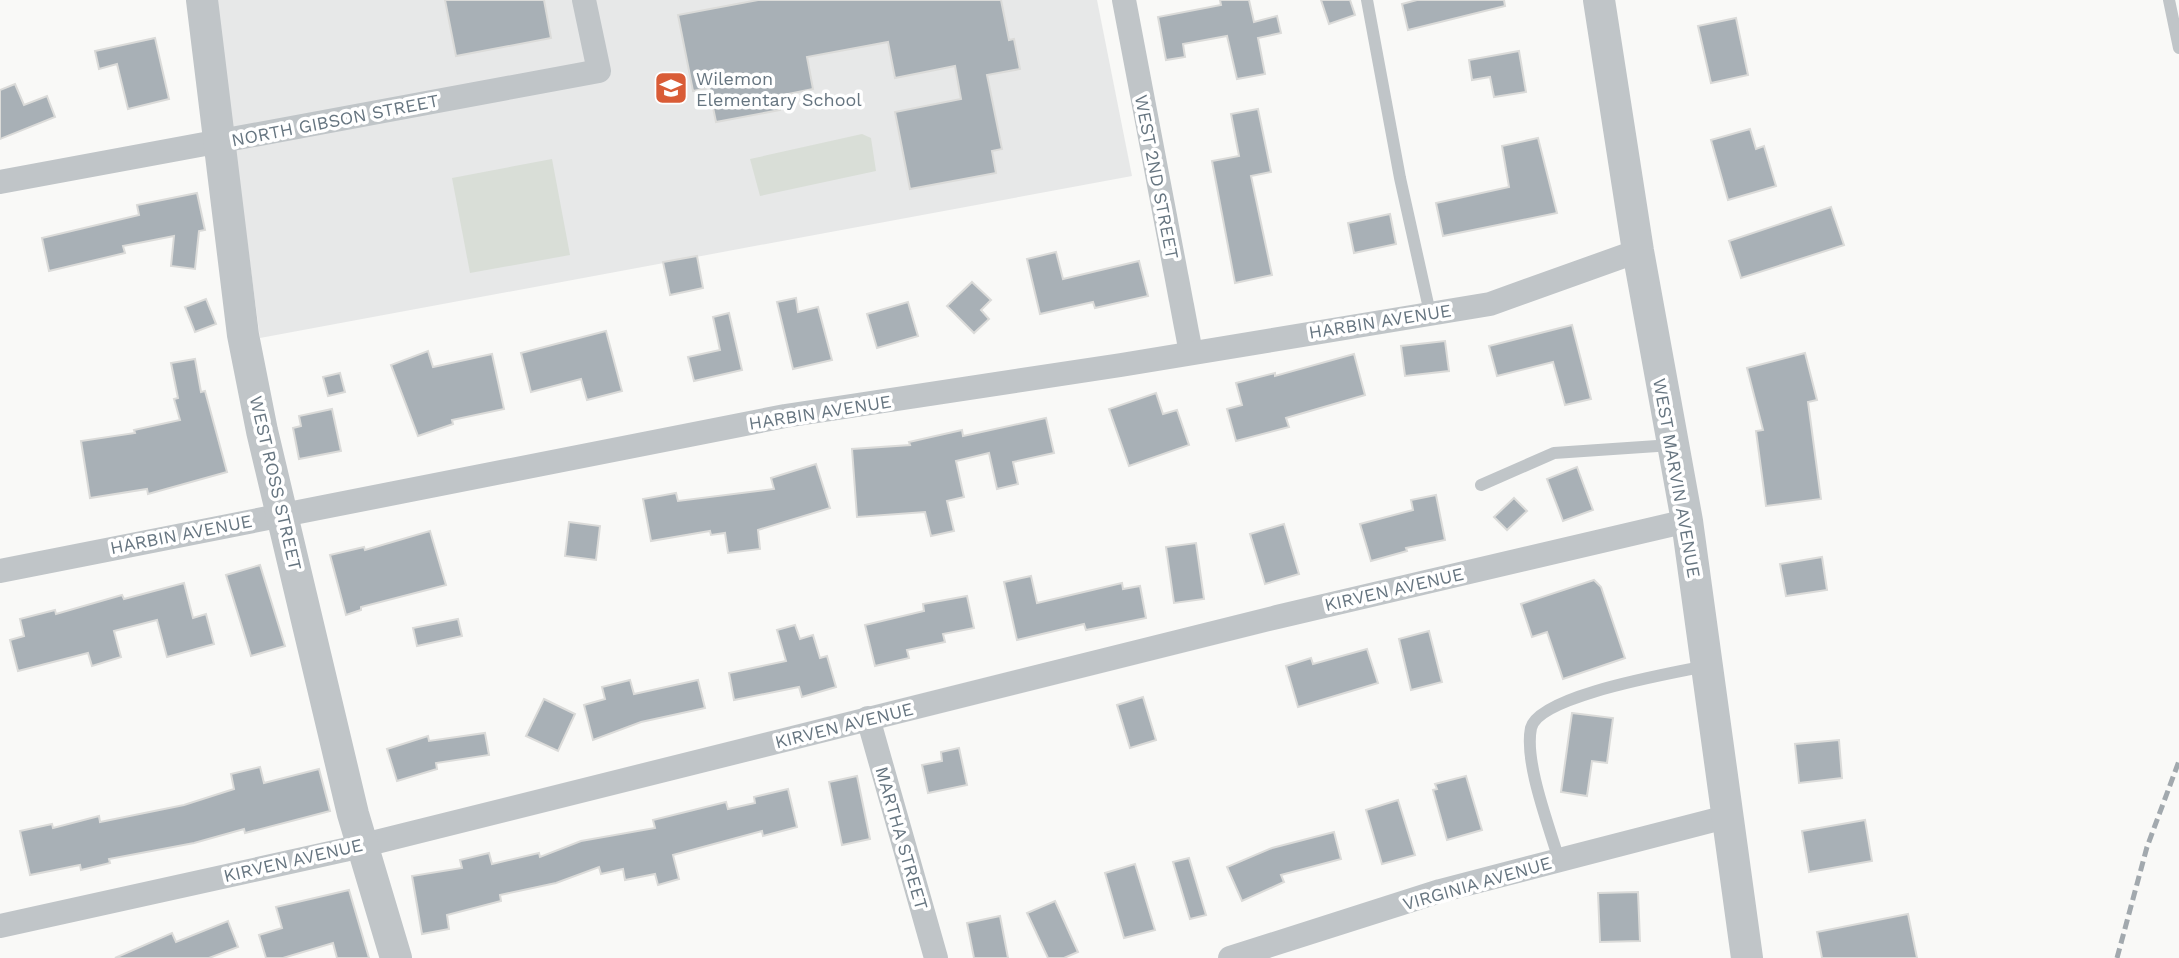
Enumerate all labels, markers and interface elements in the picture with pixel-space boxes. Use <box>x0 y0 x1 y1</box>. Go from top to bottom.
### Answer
place label: Wilemon Elementary School <box>696 68 862 110</box>
school or university icon: Wilemon Elementary School <box>652 69 690 107</box>
street label: NORTH GIBSON STREET <box>230 90 441 150</box>
street label: WEST 2ND STREET <box>1131 93 1183 261</box>
street label: HARBIN AVENUE <box>1307 299 1453 343</box>
street label: WEST MARVIN AVENUE <box>1649 377 1705 579</box>
street label: HARBIN AVENUE <box>747 390 893 434</box>
street label: WEST ROSS STREET <box>246 394 306 572</box>
street label: HARBIN AVENUE <box>108 510 254 558</box>
street label: KIRVEN AVENUE <box>1322 563 1466 615</box>
street label: KIRVEN AVENUE <box>773 698 915 752</box>
street label: MARTHA STREET <box>872 764 933 912</box>
street label: KIRVEN AVENUE <box>221 834 365 886</box>
street label: VIRGINIA AVENUE <box>1400 852 1554 914</box>

